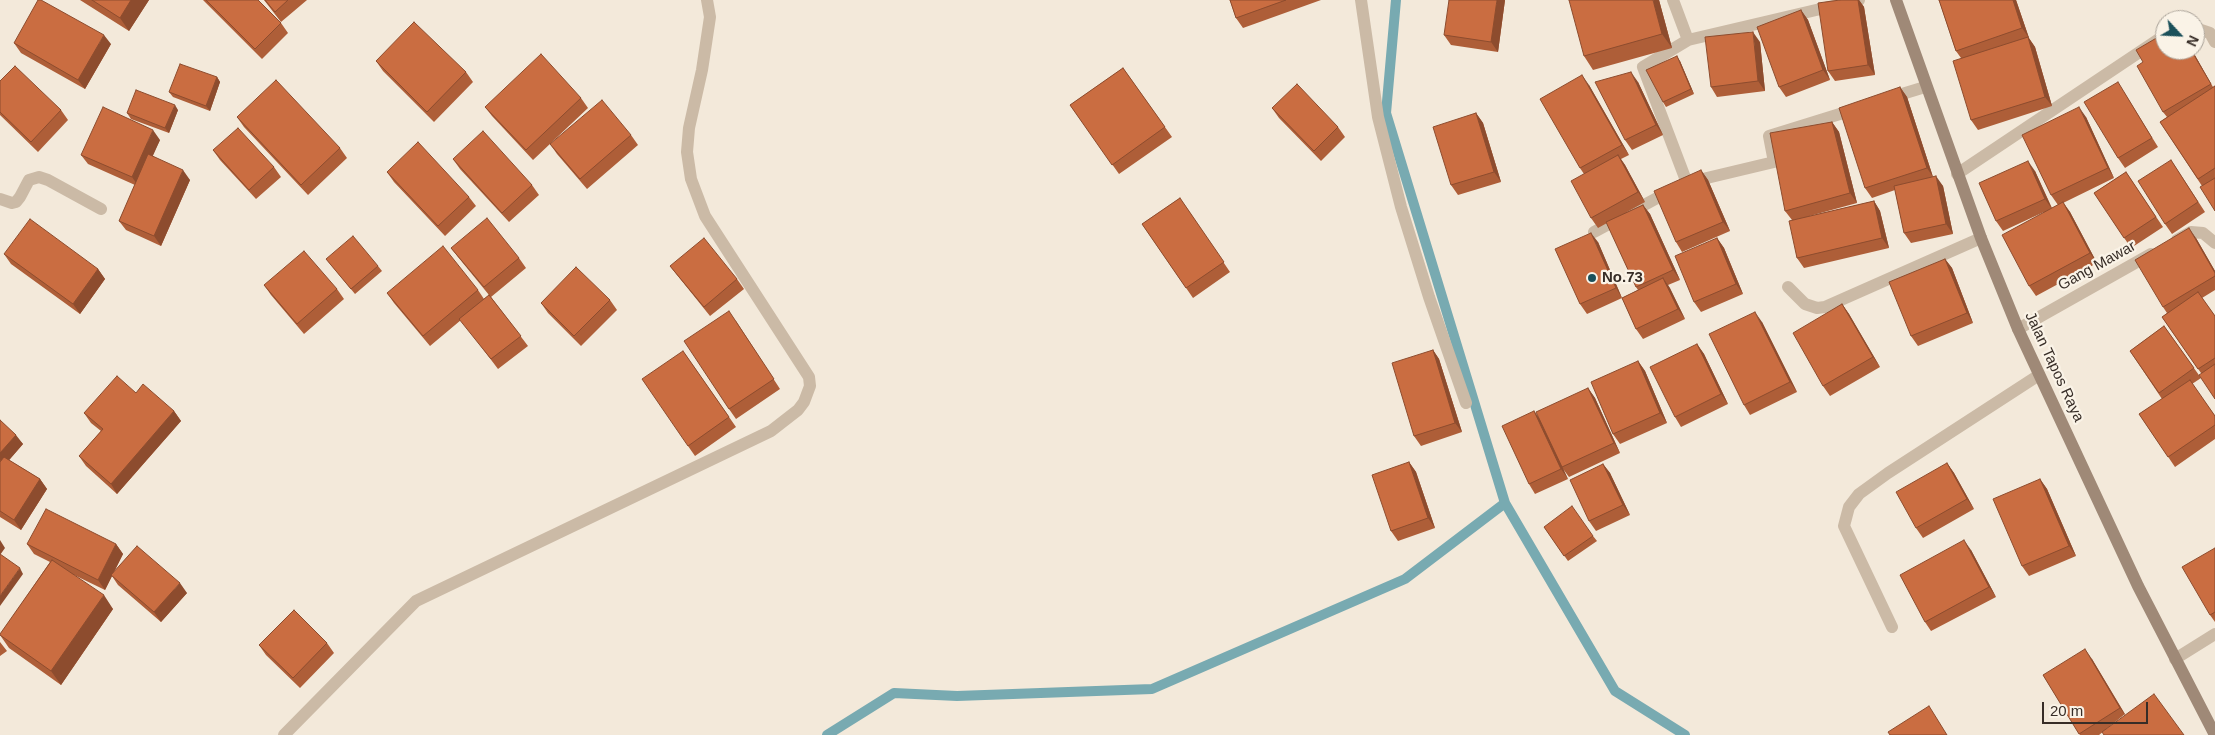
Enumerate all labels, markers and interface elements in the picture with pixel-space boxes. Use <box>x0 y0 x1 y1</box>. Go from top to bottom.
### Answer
north arrow <box>2155 10 2205 60</box>
text: N <box>2183 33 2202 49</box>
street label: Gang Mawar <box>2055 237 2139 295</box>
place label: No.73 <box>1602 269 1643 287</box>
marker: No.73 <box>1586 272 1598 284</box>
street label: Jalan Tapos Raya <box>2021 309 2087 425</box>
scale bar <box>2045 692 2151 724</box>
text: 20 m <box>2050 702 2083 719</box>

